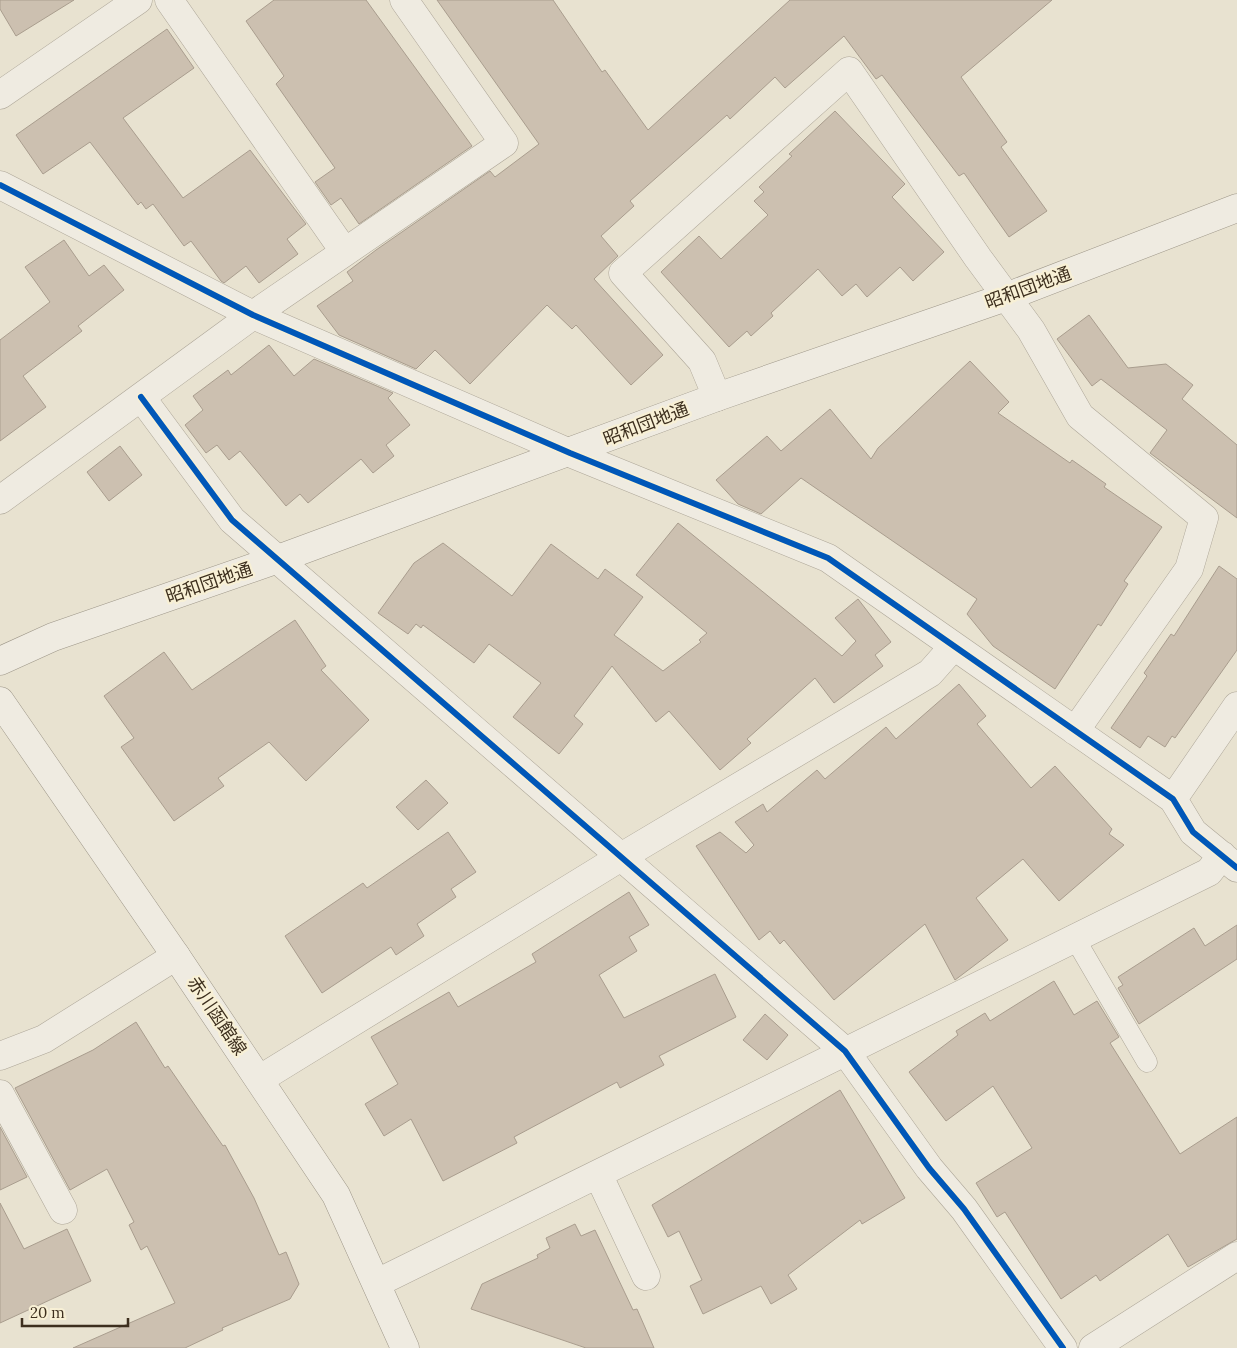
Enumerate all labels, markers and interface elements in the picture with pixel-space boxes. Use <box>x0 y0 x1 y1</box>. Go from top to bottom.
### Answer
street label: 昭和団地通 <box>982 261 1074 314</box>
street label: 昭和団地通 <box>600 397 692 450</box>
street label: 昭和団地通 <box>163 557 255 608</box>
street label: 赤川函館線 <box>183 972 252 1059</box>
scale bar <box>22 1296 129 1328</box>
text: 20 m <box>30 1303 65 1322</box>

